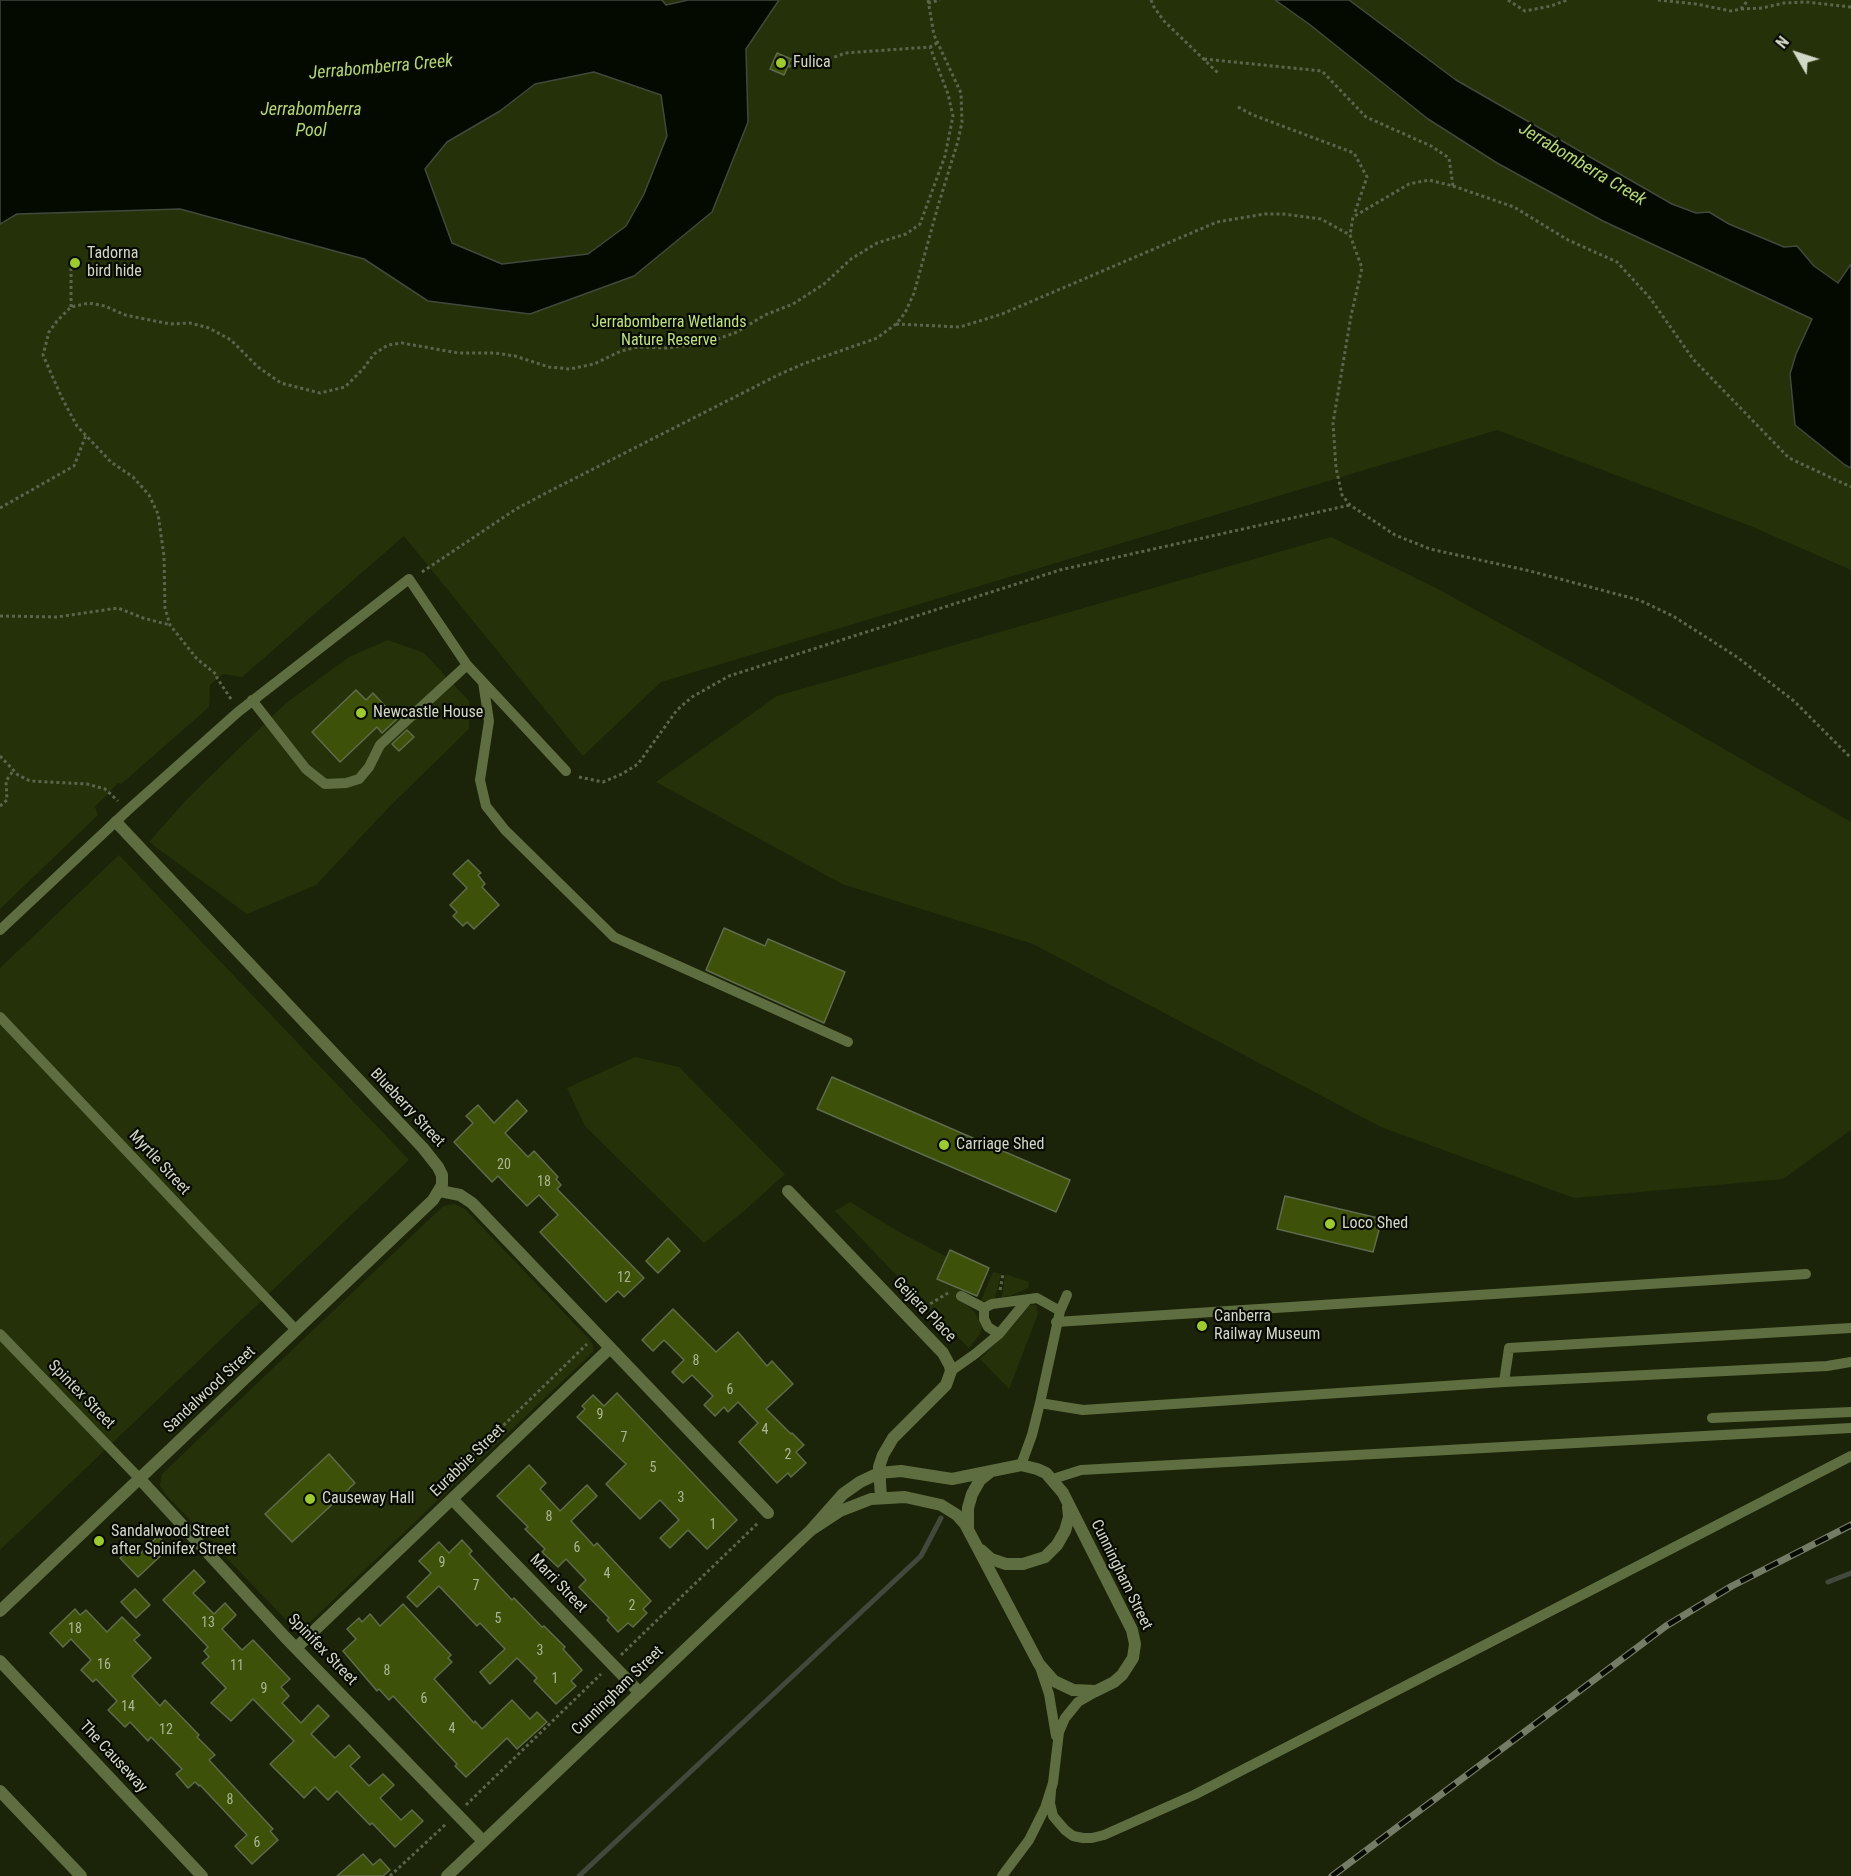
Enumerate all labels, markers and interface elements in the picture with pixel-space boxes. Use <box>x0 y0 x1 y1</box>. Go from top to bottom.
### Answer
north arrow <box>1767 24 1827 84</box>
text: N <box>1772 33 1793 52</box>
water label: Jerrabomberra Creek <box>308 51 454 85</box>
place label: Fulica <box>793 53 831 73</box>
marker: Fulica <box>774 56 788 70</box>
water label: Jerrabomberra Pool <box>260 99 362 142</box>
water label: Jerrabomberra Creek <box>1514 119 1650 211</box>
place label: Tadorna bird hide <box>87 244 142 282</box>
marker: Tadorna bird hide <box>68 256 82 270</box>
park label: Jerrabomberra Wetlands Nature Reserve <box>592 313 746 351</box>
place label: Newcastle House <box>373 703 483 723</box>
marker: Newcastle House <box>354 706 368 720</box>
street label: Blueberry Street <box>366 1065 448 1151</box>
street label: Myrtle Street <box>124 1127 194 1199</box>
place label: Carriage Shed <box>956 1135 1044 1155</box>
marker: Carriage Shed <box>937 1138 951 1152</box>
house number: 20 <box>497 1157 511 1173</box>
house number: 18 <box>537 1174 551 1190</box>
place label: Loco Shed <box>1342 1214 1408 1234</box>
marker: Loco Shed <box>1323 1217 1337 1231</box>
house number: 12 <box>617 1270 631 1286</box>
street label: Geijera Place <box>888 1274 960 1346</box>
place label: Canberra Railway Museum <box>1214 1307 1320 1345</box>
marker: Canberra Railway Museum <box>1195 1319 1209 1333</box>
street label: Sandalwood Street <box>160 1343 260 1437</box>
house number: 8 <box>693 1353 699 1369</box>
street label: Spintex Street <box>44 1357 118 1433</box>
house number: 6 <box>727 1382 733 1398</box>
house number: 9 <box>597 1407 603 1423</box>
street label: Eurabbie Street <box>427 1421 509 1501</box>
house number: 4 <box>762 1422 768 1438</box>
house number: 7 <box>621 1430 627 1446</box>
house number: 2 <box>785 1447 791 1463</box>
house number: 5 <box>650 1460 656 1476</box>
place label: Causeway Hall <box>322 1489 414 1509</box>
house number: 3 <box>678 1490 684 1506</box>
marker: Causeway Hall <box>303 1492 317 1506</box>
house number: 8 <box>546 1509 552 1525</box>
house number: 1 <box>710 1517 716 1533</box>
street label: Cunningham Street <box>1086 1517 1156 1633</box>
place label: Sandalwood Street after Spinifex Street <box>111 1522 236 1560</box>
marker: Sandalwood Street after Spinifex Street <box>92 1534 106 1548</box>
house number: 6 <box>574 1540 580 1556</box>
street label: Marri Street <box>525 1551 591 1617</box>
house number: 9 <box>439 1555 445 1571</box>
house number: 4 <box>604 1566 610 1582</box>
house number: 7 <box>473 1578 479 1594</box>
house number: 2 <box>629 1598 635 1614</box>
street label: Spinifex Street <box>283 1610 361 1690</box>
house number: 5 <box>495 1611 501 1627</box>
house number: 13 <box>201 1615 215 1631</box>
house number: 18 <box>68 1621 82 1637</box>
street label: Cunningham Street <box>568 1642 668 1740</box>
house number: 3 <box>537 1643 543 1659</box>
house number: 16 <box>97 1657 111 1673</box>
house number: 11 <box>230 1658 244 1674</box>
house number: 8 <box>384 1663 390 1679</box>
house number: 1 <box>552 1671 558 1687</box>
house number: 9 <box>261 1681 267 1697</box>
house number: 6 <box>421 1691 427 1707</box>
house number: 14 <box>121 1699 135 1715</box>
street label: The Causeway <box>75 1717 151 1797</box>
house number: 4 <box>449 1721 455 1737</box>
house number: 12 <box>159 1722 173 1738</box>
house number: 8 <box>227 1792 233 1808</box>
house number: 6 <box>254 1835 260 1851</box>

